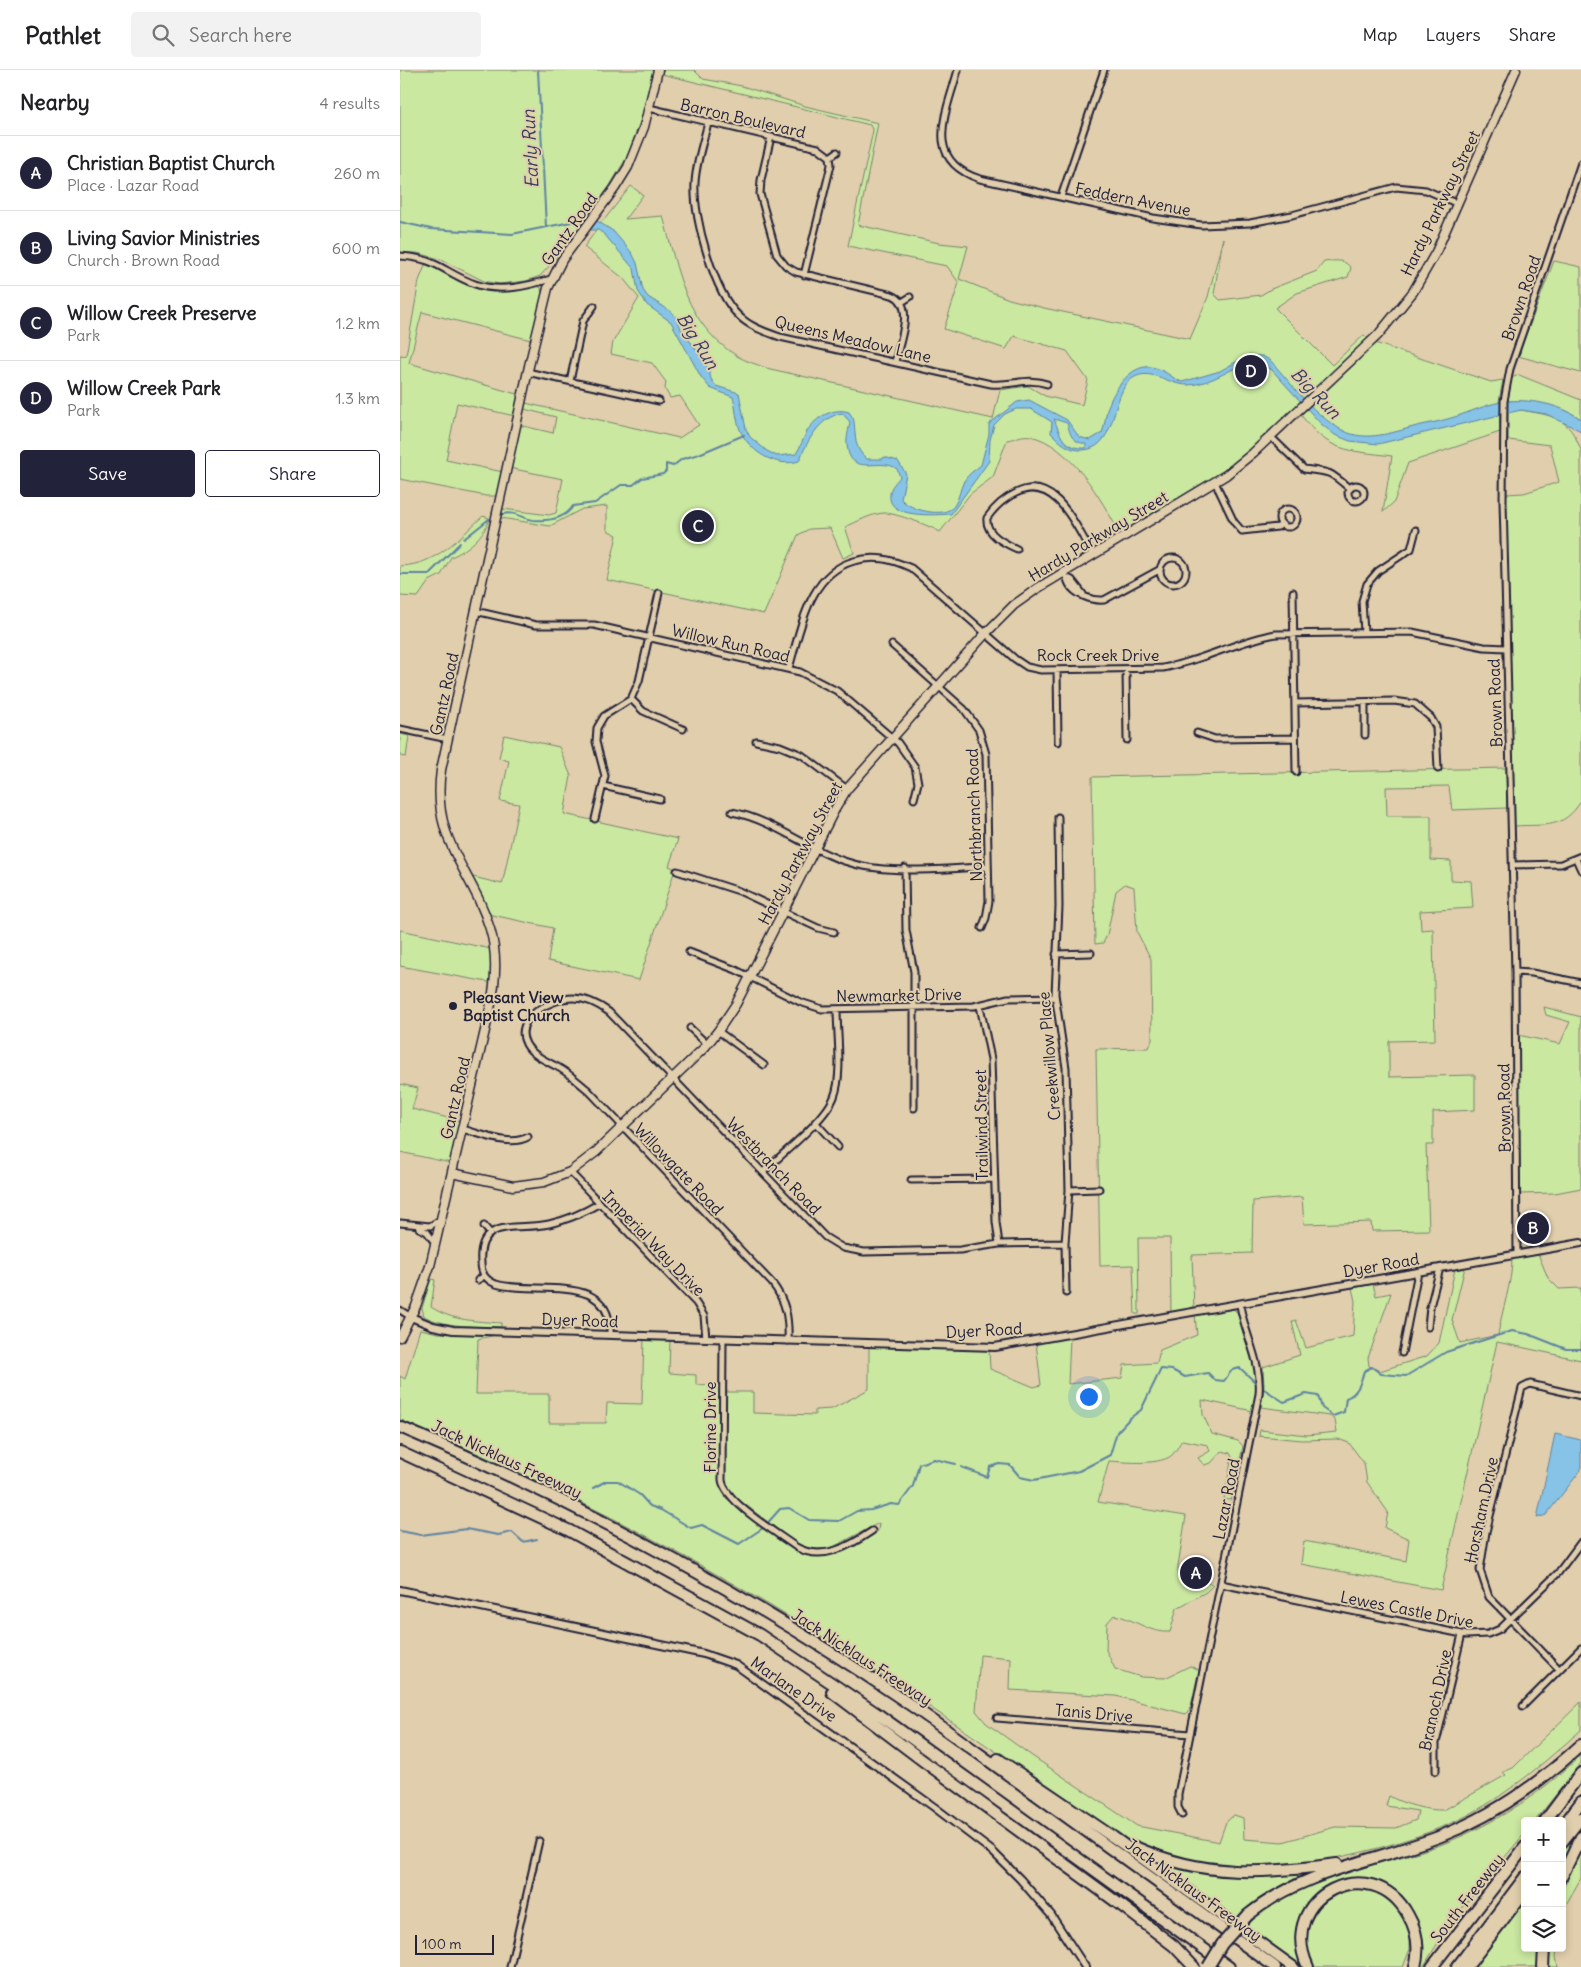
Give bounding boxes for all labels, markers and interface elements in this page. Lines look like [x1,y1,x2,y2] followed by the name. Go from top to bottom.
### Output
[131,12,481,57] search box
[25,20,101,50] text: Pathlet
[149,21,177,49] icon: search
[189,23,292,47] text: Search here
[1362,23,1397,46] text: Map
[1425,23,1481,46] text: Layers
[1509,23,1556,46] text: Share
[20,89,90,116] text: Nearby
[319,93,380,113] text: 4 results
[678,94,808,142] street label: Barron Boulevard
[516,109,544,189] water label: Early Run
[1396,126,1484,279] street label: Hardy Parkway Street
[67,151,275,175] text: Christian Baptist Church
[31,163,41,183] text: A
[334,163,380,183] text: 260 m
[67,175,199,195] text: Place · Lazar Road
[1073,178,1193,220] street label: Feddern Avenue
[537,189,601,269] street label: Gantz Road
[67,226,260,250] text: Living Savior Ministries
[31,238,41,258] text: B
[332,238,380,258] text: 600 m
[67,250,220,270] text: Church · Brown Road
[1497,253,1545,343] street label: Brown Road
[67,301,256,325] text: Willow Creek Preserve
[672,308,725,374] water label: Big Run
[773,311,933,367] street label: Queens Meadow Lane
[31,313,41,333] text: C
[336,313,380,333] text: 1.2 km
[67,325,100,345] text: Park
[1235,352,1267,390] pin: D
[1286,363,1346,424] water label: Big Run
[67,376,221,400] text: Willow Creek Park
[30,388,42,408] text: D
[335,388,380,408] text: 1.3 km
[67,400,100,420] text: Park
[20,450,195,497] button: Save
[205,450,380,497] button: Share
[1024,486,1172,586] street label: Hardy Parkway Street
[682,507,714,545] pin: C
[670,620,792,666] street label: Willow Run Road
[1037,645,1159,665] street label: Rock Creek Drive
[425,651,463,737] street label: Gantz Road
[1483,658,1507,748] street label: Brown Road
[962,748,986,882] street label: Northbranch Road
[754,777,847,928] street label: Hardy Parkway Street
[836,984,962,1006] street label: Newmarket Drive
[463,987,570,1026] place label: Pleasant View Baptist Church
[1033,991,1065,1121] street label: Creekwillow Place
[447,1000,459,1012] marker: Pleasant View Baptist Church
[436,1055,474,1141] street label: Gantz Road
[1493,1063,1515,1153] street label: Brown Road
[970,1069,992,1181] street label: Trailwind Street
[723,1113,825,1219] street label: Westbranch Road
[630,1119,728,1219] street label: Willowgate Road
[598,1186,710,1300] street label: Imperial Way Drive
[1517,1209,1549,1247] pin: B
[1341,1248,1421,1282] street label: Dyer Road
[541,1309,619,1331] street label: Dyer Road
[945,1318,1023,1342] street label: Dyer Road
[700,1381,720,1473] street label: Florine Drive
[1076,1384,1102,1410] your location
[429,1415,585,1503] street label: Jack Nicklaus Freeway
[1460,1455,1502,1565] street label: Horsham Drive
[1208,1457,1244,1541] street label: Lazar Road
[1180,1554,1212,1592] pin: A
[1339,1586,1475,1632] street label: Lewes Castle Drive
[788,1604,936,1710] street label: Jack Nicklaus Freeway
[1414,1647,1456,1753] street label: Branoch Drive
[747,1652,841,1726] street label: Marlane Drive
[1054,1700,1134,1726] street label: Tanis Drive
[1521,1817,1566,1952] map controls
[1521,1817,1566,1862] button: +
[1122,1834,1266,1946] street label: Jack Nicklaus Freeway
[1426,1849,1508,1947] street label: South Freeway
[1521,1862,1566,1907] button: −
[1521,1907,1566,1952] button: layers
[415,1932,494,1955] scale bar
[422,1935,462,1953] text: 100 m

